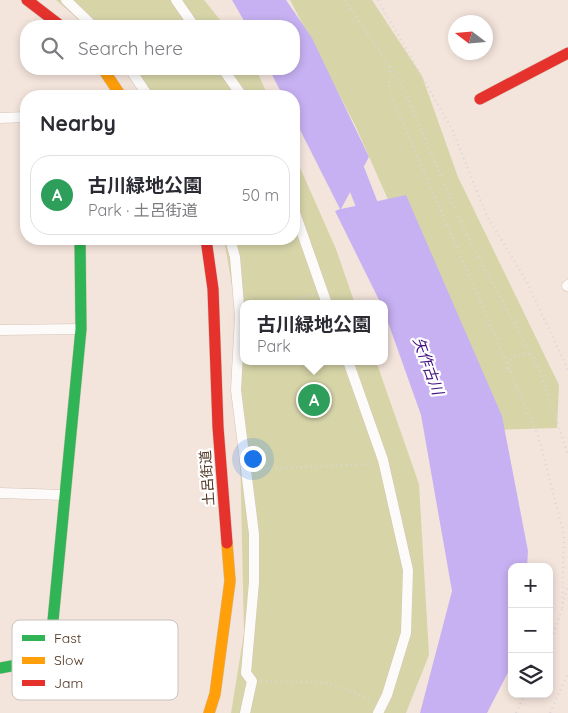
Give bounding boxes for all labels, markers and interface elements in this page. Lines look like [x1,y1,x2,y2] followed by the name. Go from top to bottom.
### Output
[448,15,493,60] north arrow
[20,20,300,75] search box
[38,34,66,62] icon: search
[78,36,183,60] text: Search here
[40,110,116,136] text: Nearby
[88,173,202,197] text: 古川緑地公園
[52,185,62,205] text: A
[242,185,279,205] text: 50 m
[88,200,198,220] text: Park · 土呂街道
[240,300,388,365] popup
[257,312,371,336] text: 古川緑地公園
[409,334,448,399] water label: 矢作古川
[257,336,291,356] text: Park
[298,381,330,419] pin: A
[240,446,266,472] your location
[196,449,218,507] street label: 土呂街道
[508,563,553,698] map controls
[508,563,553,608] button: +
[508,608,553,653] button: −
[12,620,178,700] legend
[54,629,82,647] text: Fast
[54,651,84,669] text: Slow
[508,653,553,698] button: layers
[54,674,83,692] text: Jam

